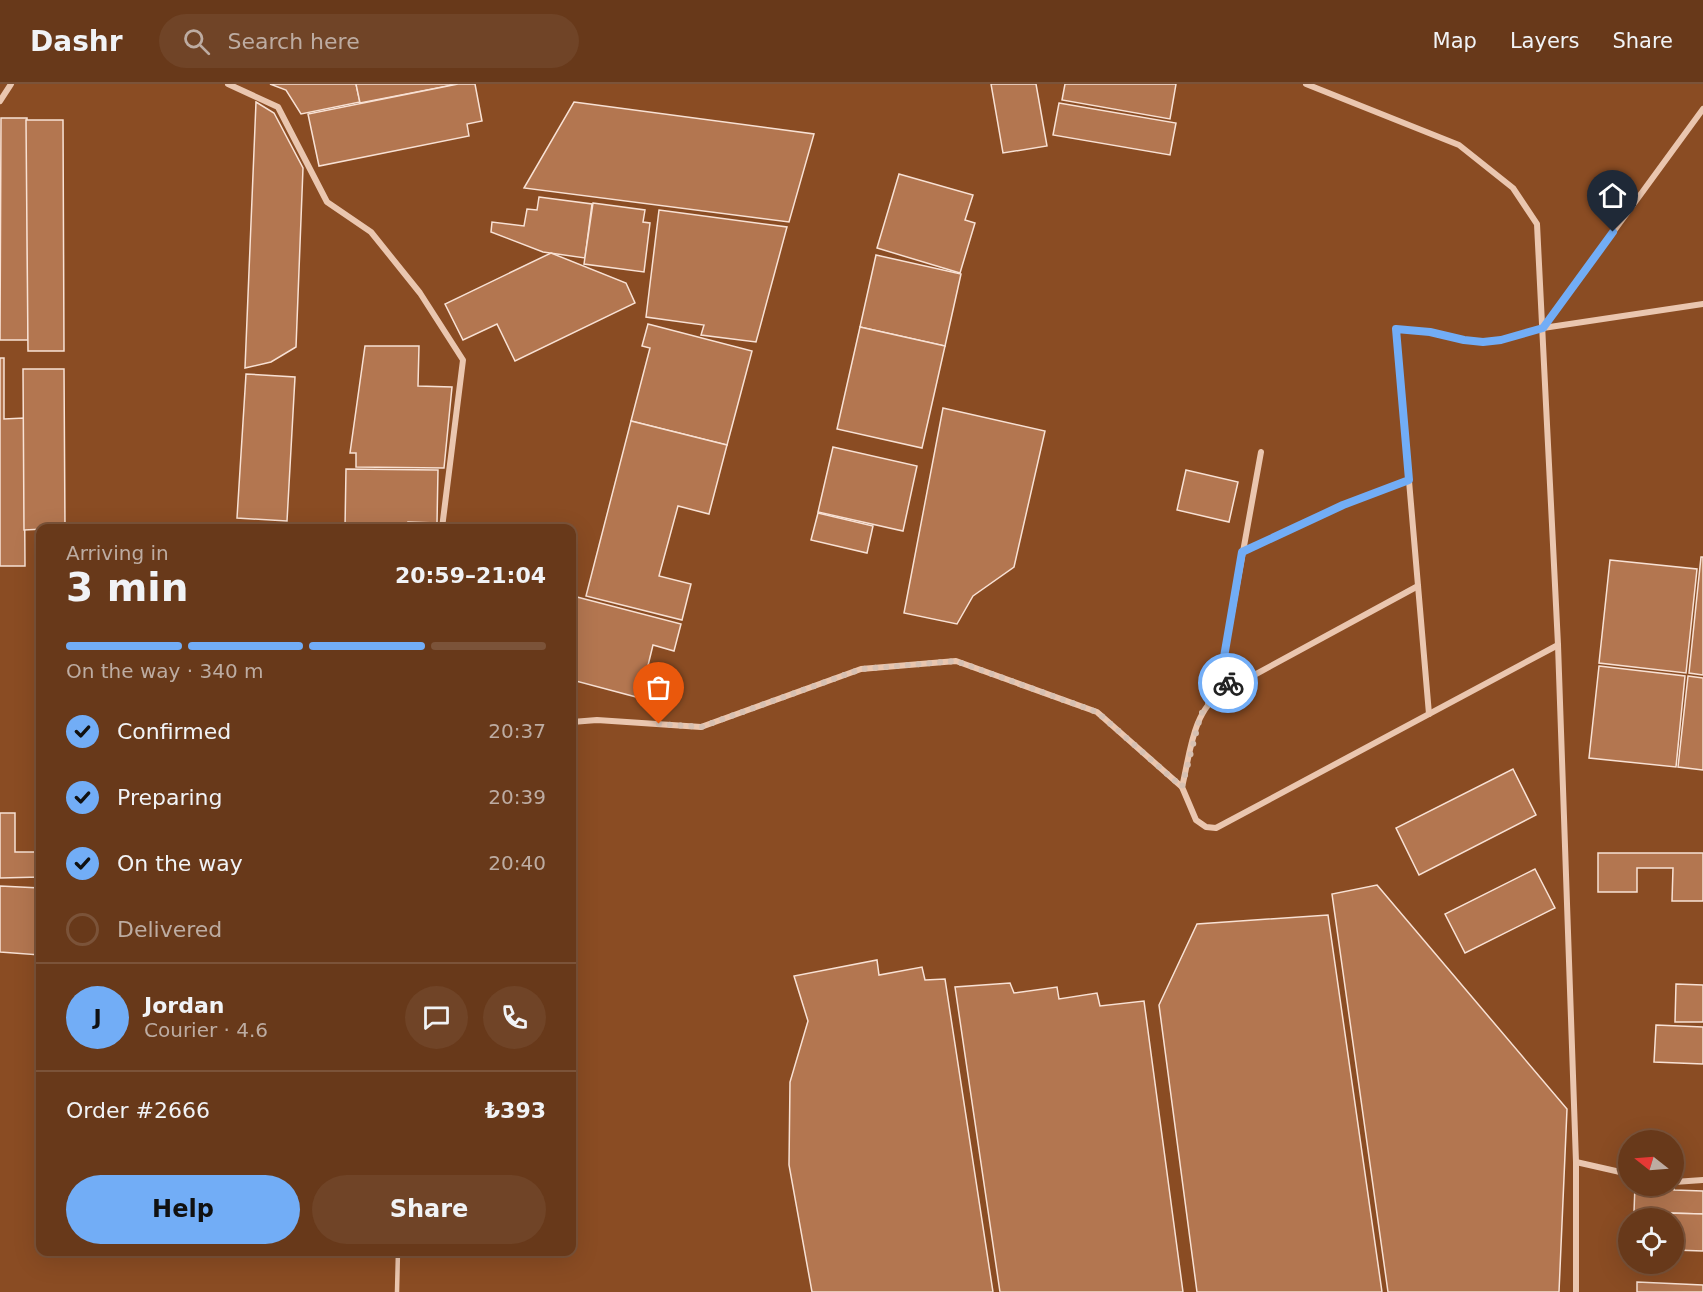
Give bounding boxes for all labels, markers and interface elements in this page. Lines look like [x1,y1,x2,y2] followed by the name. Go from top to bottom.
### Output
[159,14,579,68] search box
[30,25,123,58] text: Dashr
[180,25,213,58] icon: search
[228,29,360,54] text: Search here
[1433,29,1477,53] text: Map
[1510,29,1579,53] text: Layers
[1612,29,1673,53] text: Share
[1587,170,1638,232] pin
[1596,179,1629,212] icon: home
[66,541,169,565] text: Arriving in
[395,563,546,588] text: 20:59–21:04
[66,565,188,610] text: 3 min
[1198,653,1258,713] courier
[66,659,264,683] text: On the way · 340 m
[633,662,684,724] pin
[1212,667,1245,700] icon: bike
[642,671,675,704] icon: bag
[66,715,99,748] icon: check
[117,719,231,744] text: Confirmed
[488,719,546,743] text: 20:37
[66,781,99,814] icon: check
[117,785,223,810] text: Preparing
[488,785,546,809] text: 20:39
[66,847,99,880] icon: check
[117,851,243,876] text: On the way
[488,851,546,875] text: 20:40
[117,917,222,942] text: Delivered
[405,986,468,1049] button: chat
[483,986,546,1049] button: phone
[144,993,224,1018] text: Jordan
[93,1005,102,1030] text: J
[144,1018,268,1042] text: Courier · 4.6
[66,1098,210,1123] text: Order #2666
[485,1098,546,1123] text: ₺393
[1618,1130,1684,1196] north arrow
[1618,1130,1684,1274] map controls
[66,1175,300,1244] button: Help
[312,1175,546,1244] button: Share
[1618,1208,1684,1274] button: locate

